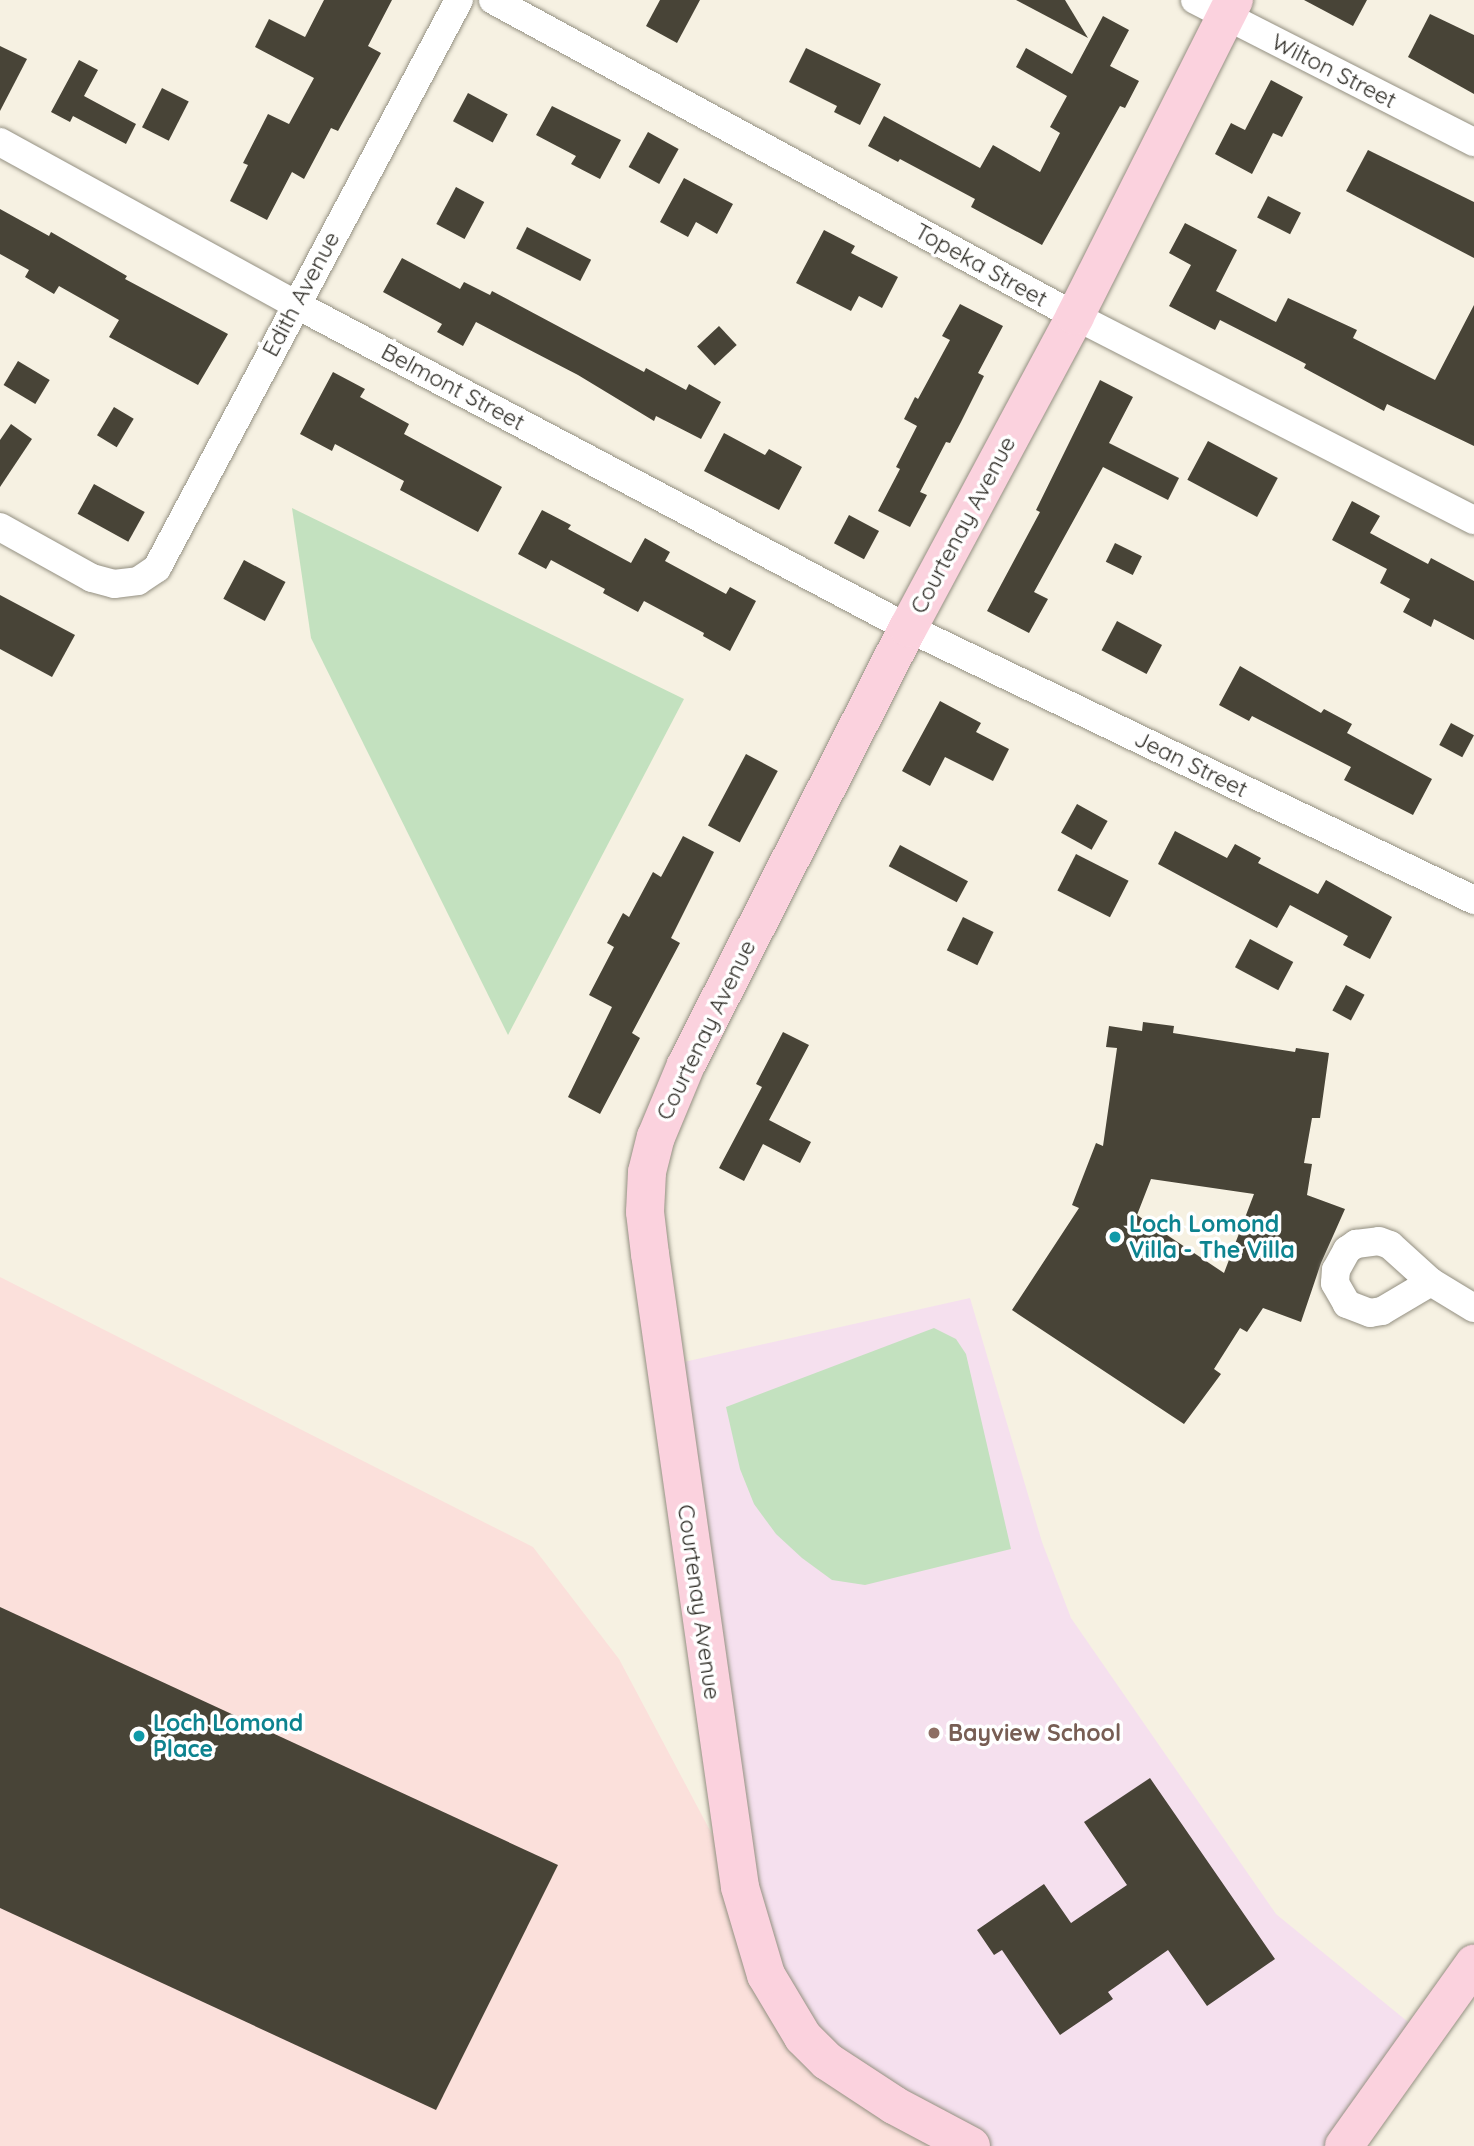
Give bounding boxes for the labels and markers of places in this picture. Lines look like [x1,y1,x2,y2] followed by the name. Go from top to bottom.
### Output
[1129,1210,1295,1264] place label: Loch Lomond Villa - The Villa
[1107,1229,1123,1245] marker: Loch Lomond Villa - The Villa
[153,1709,303,1763] place label: Loch Lomond Place
[948,1719,1121,1747] place label: Bayview School
[926,1725,942,1741] marker: Bayview School
[131,1728,147,1744] marker: Loch Lomond Place

